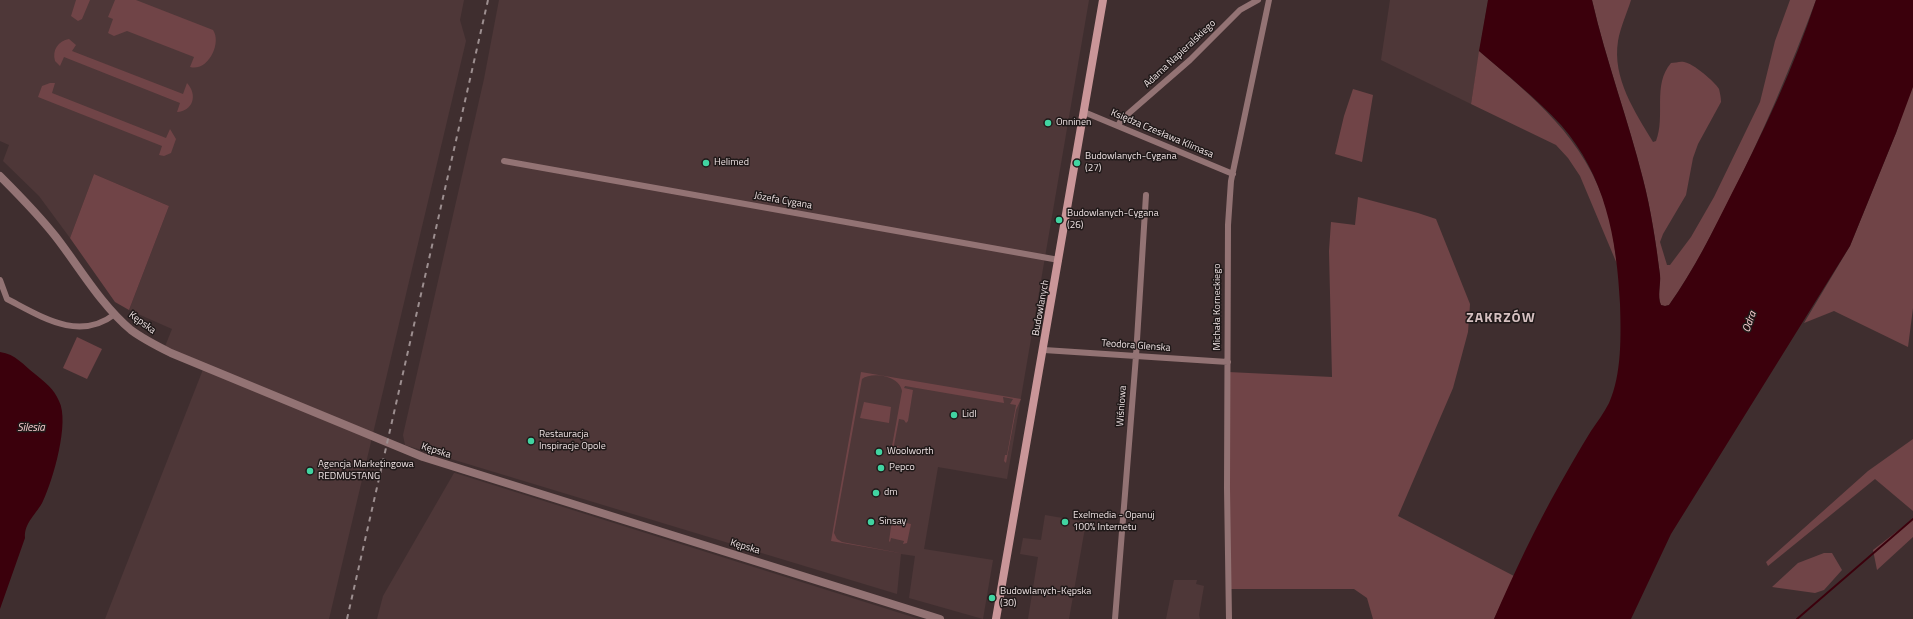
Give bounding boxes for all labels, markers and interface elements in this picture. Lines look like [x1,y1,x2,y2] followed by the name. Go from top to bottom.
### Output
[1142,18,1218,90] street label: Adama Napieralskiego
[1109,107,1215,161] street label: Księdza Czesława Klimasa
[1056,117,1091,129] place label: Onninen
[1043,118,1053,128] marker: Onninen
[1085,151,1177,174] place label: Budowlanych-Cygana (27)
[714,157,749,169] place label: Helimed
[701,158,711,168] marker: Helimed
[1072,158,1082,168] marker: Budowlanych-Cygana (27)
[753,190,813,212] street label: Józefa Cygana
[1067,208,1159,232] place label: Budowlanych-Cygana (26)
[1054,215,1064,225] marker: Budowlanych-Cygana (26)
[1212,263,1224,351] street label: Michała Korneckiego
[1030,279,1052,337] street label: Budowlanych
[126,309,158,337] street label: Kępska
[1740,310,1760,334] water label: Odra
[1466,311,1536,327] district label: ZAKRZÓW
[1101,338,1171,354] street label: Teodora Glenska
[1115,385,1129,427] street label: Wiśniowa
[962,409,977,421] place label: Lidl
[949,410,959,420] marker: Lidl
[17,421,45,435] water label: Silesia
[539,429,606,452] place label: Restauracja Inspiracje Opole
[526,436,536,446] marker: Restauracja Inspiracje Opole
[420,441,452,461] street label: Kępska
[887,446,934,458] place label: Woolworth
[874,447,884,457] marker: Woolworth
[318,459,414,482] place label: Agencja Marketingowa REDMUSTANG
[889,462,915,474] place label: Pepco
[876,463,886,473] marker: Pepco
[305,466,315,476] marker: Agencja Marketingowa REDMUSTANG
[884,487,898,499] place label: dm
[871,488,881,498] marker: dm
[1073,510,1155,534] place label: Exelmedia - Opanuj 100% Internetu
[879,516,906,528] place label: Sinsay
[866,517,876,527] marker: Sinsay
[1060,517,1070,527] marker: Exelmedia - Opanuj 100% Internetu
[729,537,761,557] street label: Kępska
[1000,586,1091,610] place label: Budowlanych-Kępska (30)
[987,593,997,603] marker: Budowlanych-Kępska (30)

